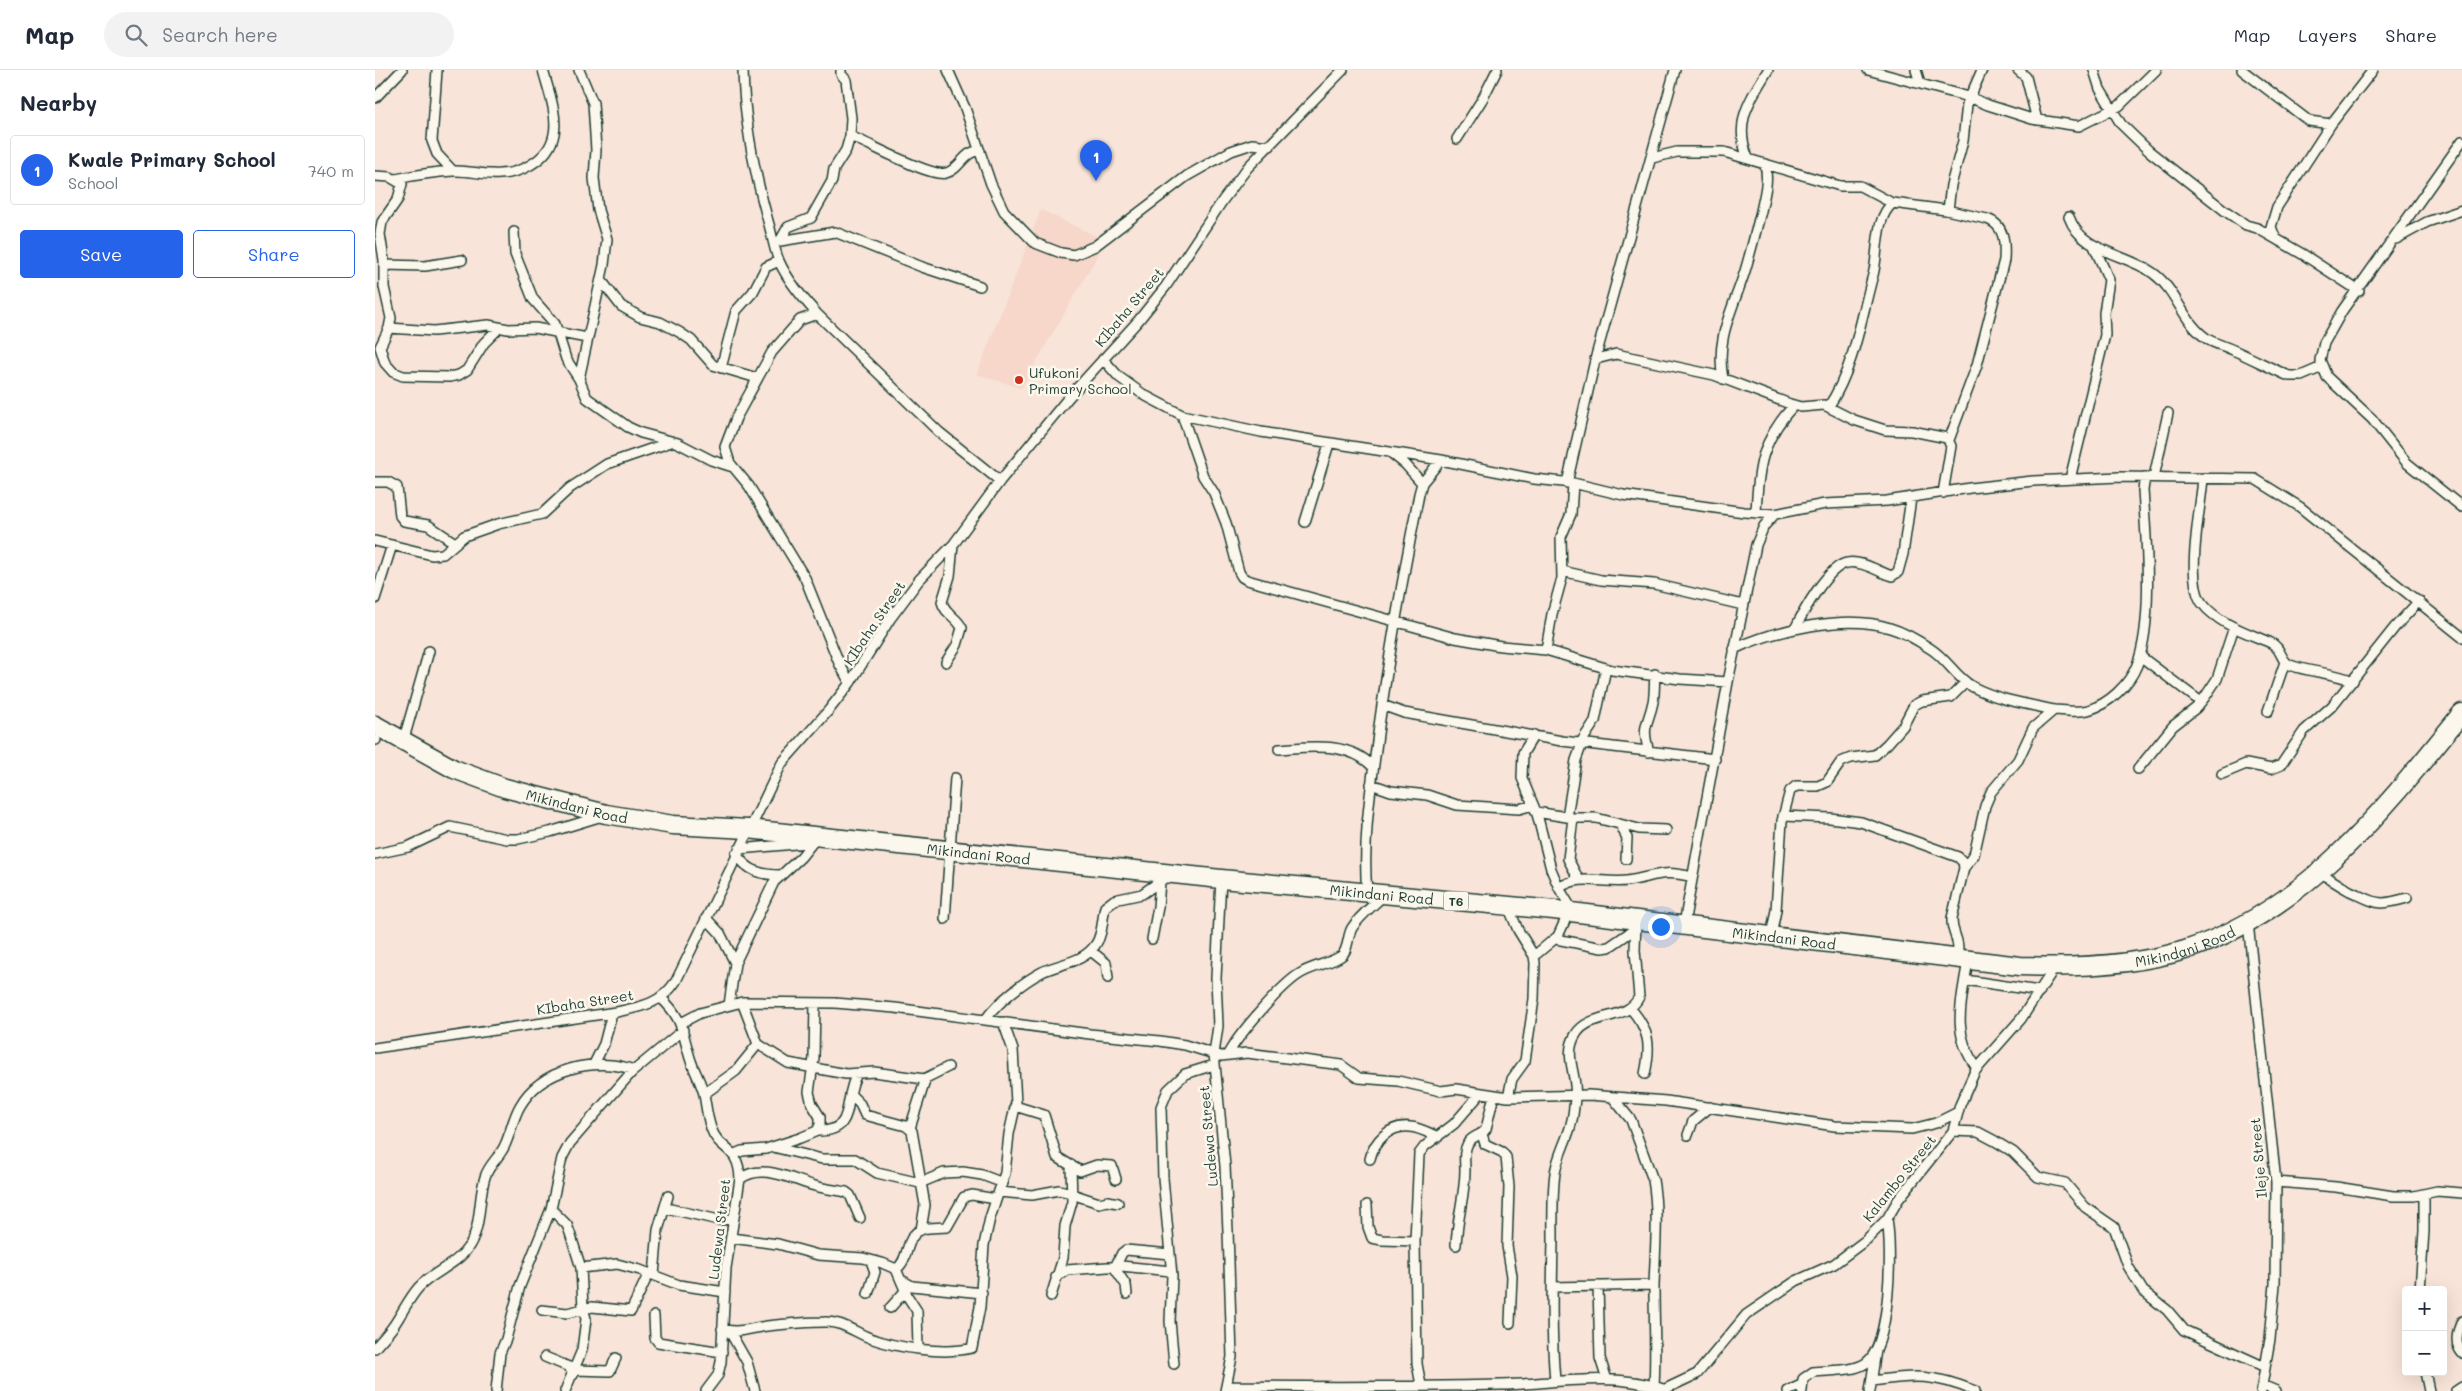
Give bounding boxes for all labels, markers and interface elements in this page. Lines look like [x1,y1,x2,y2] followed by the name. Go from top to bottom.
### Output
[104,12,454,57] search box
[25,19,74,50] text: Map
[122,21,150,49] icon: search
[162,22,278,47] text: Search here
[2234,23,2270,47] text: Map
[2298,23,2357,47] text: Layers
[2385,23,2437,47] text: Share
[20,89,97,116] text: Nearby
[1080,140,1112,181] pin: 1
[68,147,276,172] text: Kwale Primary School
[33,160,41,181] text: 1
[308,160,354,181] text: 740 m
[68,172,118,193] text: School
[20,230,183,278] button: Save
[193,230,355,278] button: Share
[1090,263,1168,351] street label: KIbaha Street
[1029,363,1132,398] place label: Ufukoni Primary School
[1013,374,1025,386] marker: Ufukoni Primary School
[839,577,909,669] street label: KIbaha Street
[524,784,629,827] street label: Mikindani Road
[926,838,1031,868] street label: Mikindani Road
[1329,880,1434,908] street label: Mikindani Road
[1443,891,1469,910] road number: T6
[1648,914,1674,940] your location
[2134,921,2238,971] street label: Mikindani Road
[1731,922,1837,953] street label: Mikindani Road
[535,985,635,1019] street label: KIbaha Street
[1194,1085,1222,1187] street label: Ludewa Street
[2245,1117,2271,1199] street label: Ileje Street
[1858,1130,1940,1226] street label: Kalambo Street
[703,1178,735,1280] street label: Ludewa Street
[2402,1286,2447,1376] map controls
[2402,1286,2447,1331] button: +
[2402,1331,2447,1376] button: −

